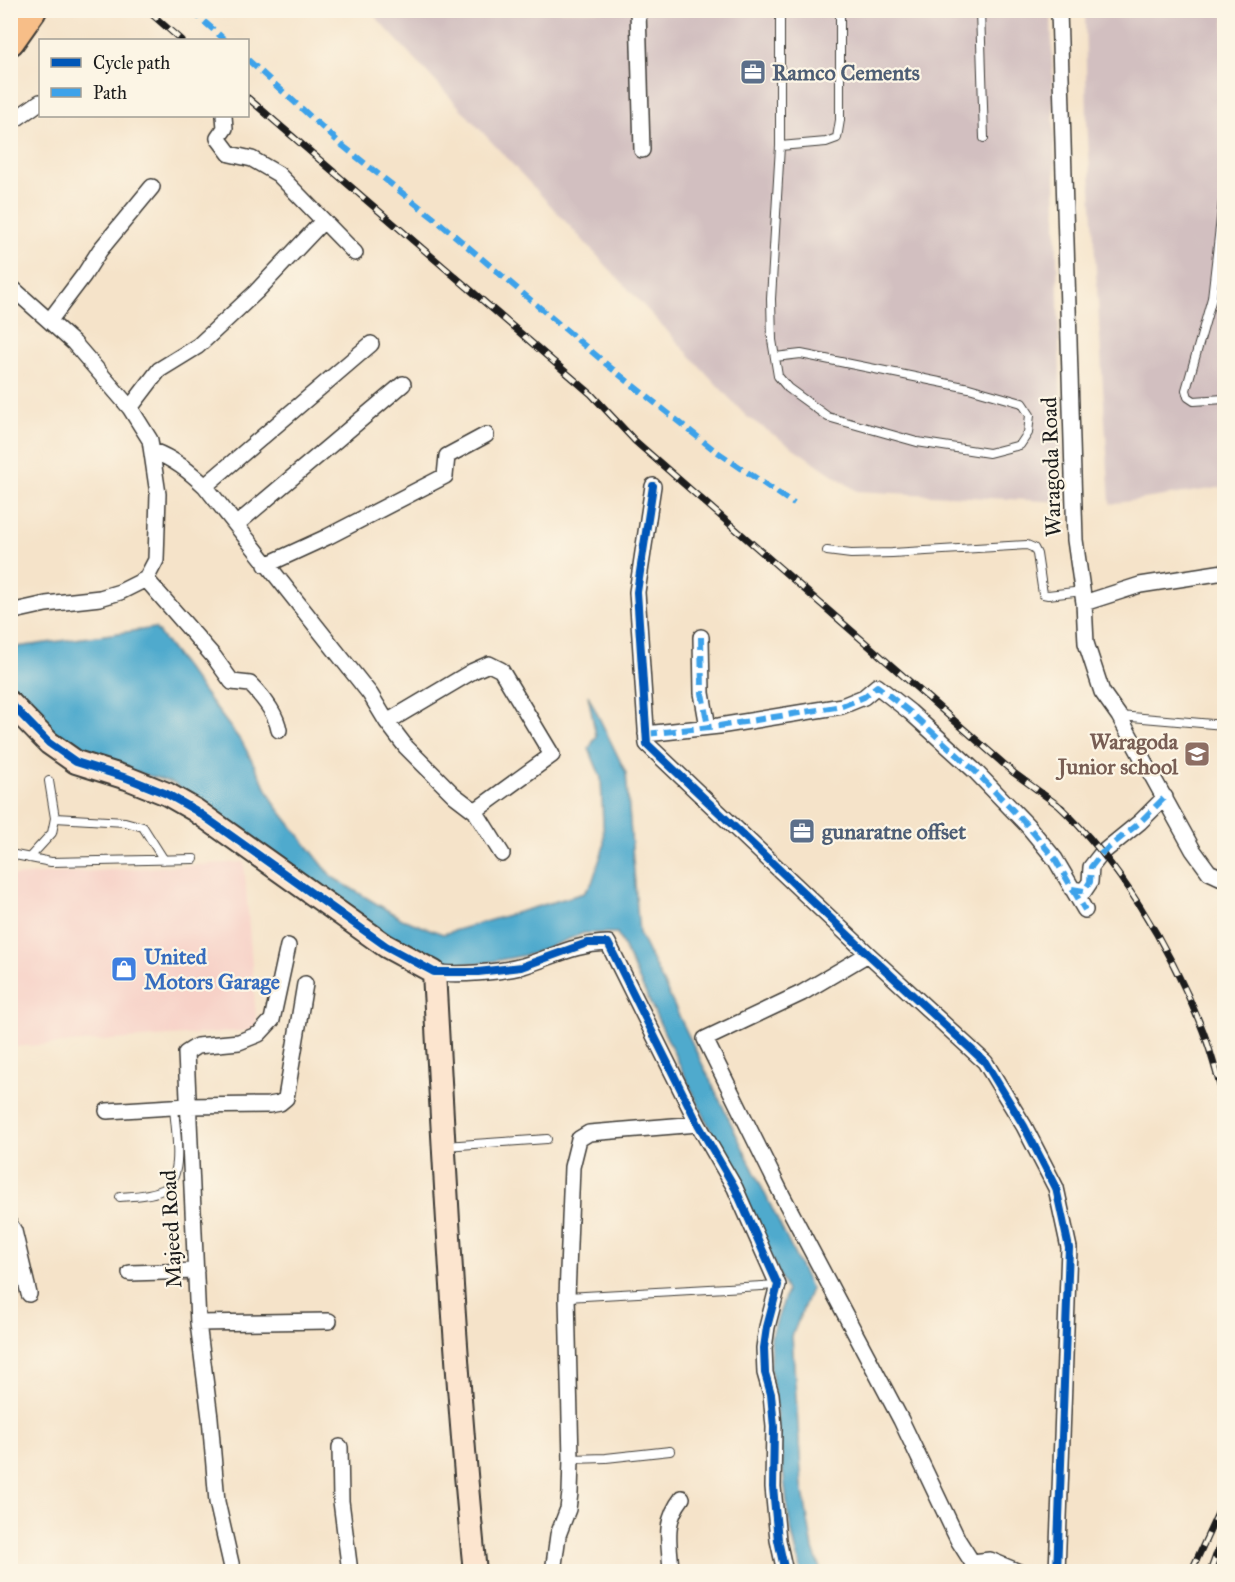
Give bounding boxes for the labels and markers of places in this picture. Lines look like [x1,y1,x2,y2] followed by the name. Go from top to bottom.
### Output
[738,57,768,87] office icon: Ramco Cements
[772,59,920,86] place label: Ramco Cements
[1055,728,1179,781] place label: Waragoda Junior school
[1182,739,1212,769] school or university icon: Waragoda Junior school
[787,816,817,846] office icon: gunaratne offset
[822,818,966,845] place label: gunaratne offset
[144,943,280,995] place label: United Motors Garage
[109,954,139,984] shop icon: United Motors Garage

